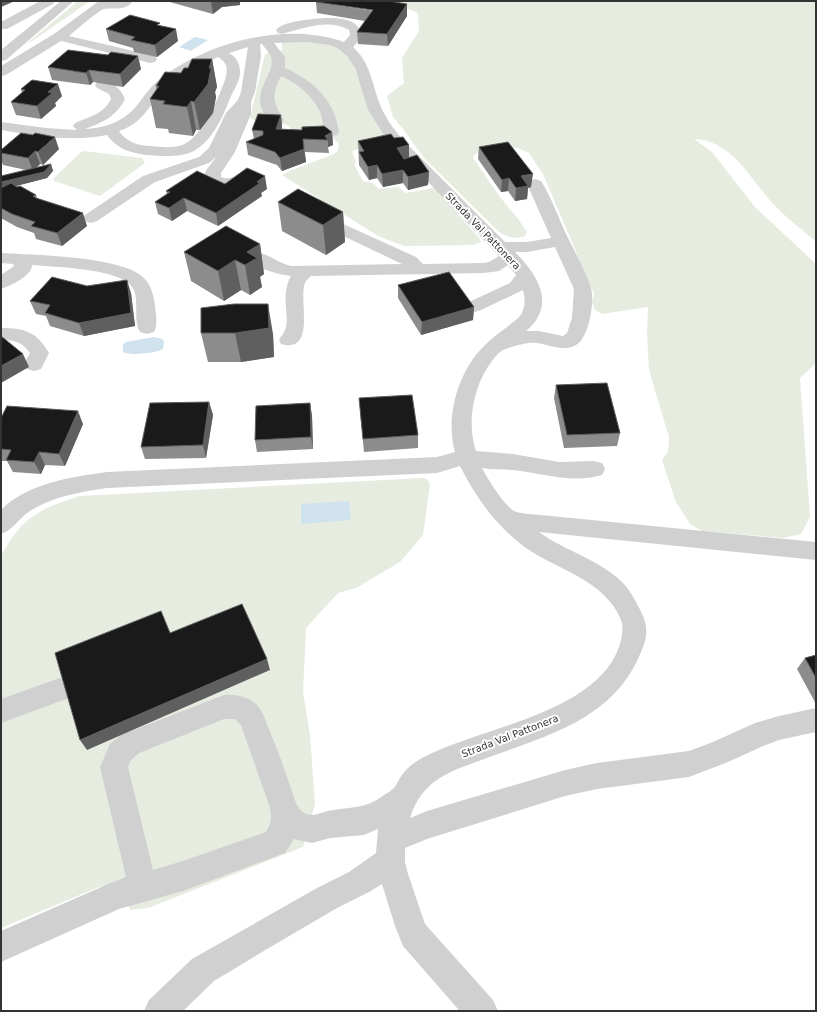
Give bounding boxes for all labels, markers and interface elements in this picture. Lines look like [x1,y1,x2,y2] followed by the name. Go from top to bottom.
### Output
[443,190,523,272] street label: Strada Val Pattonera
[460,712,560,760] street label: Strada Val Pattonera

